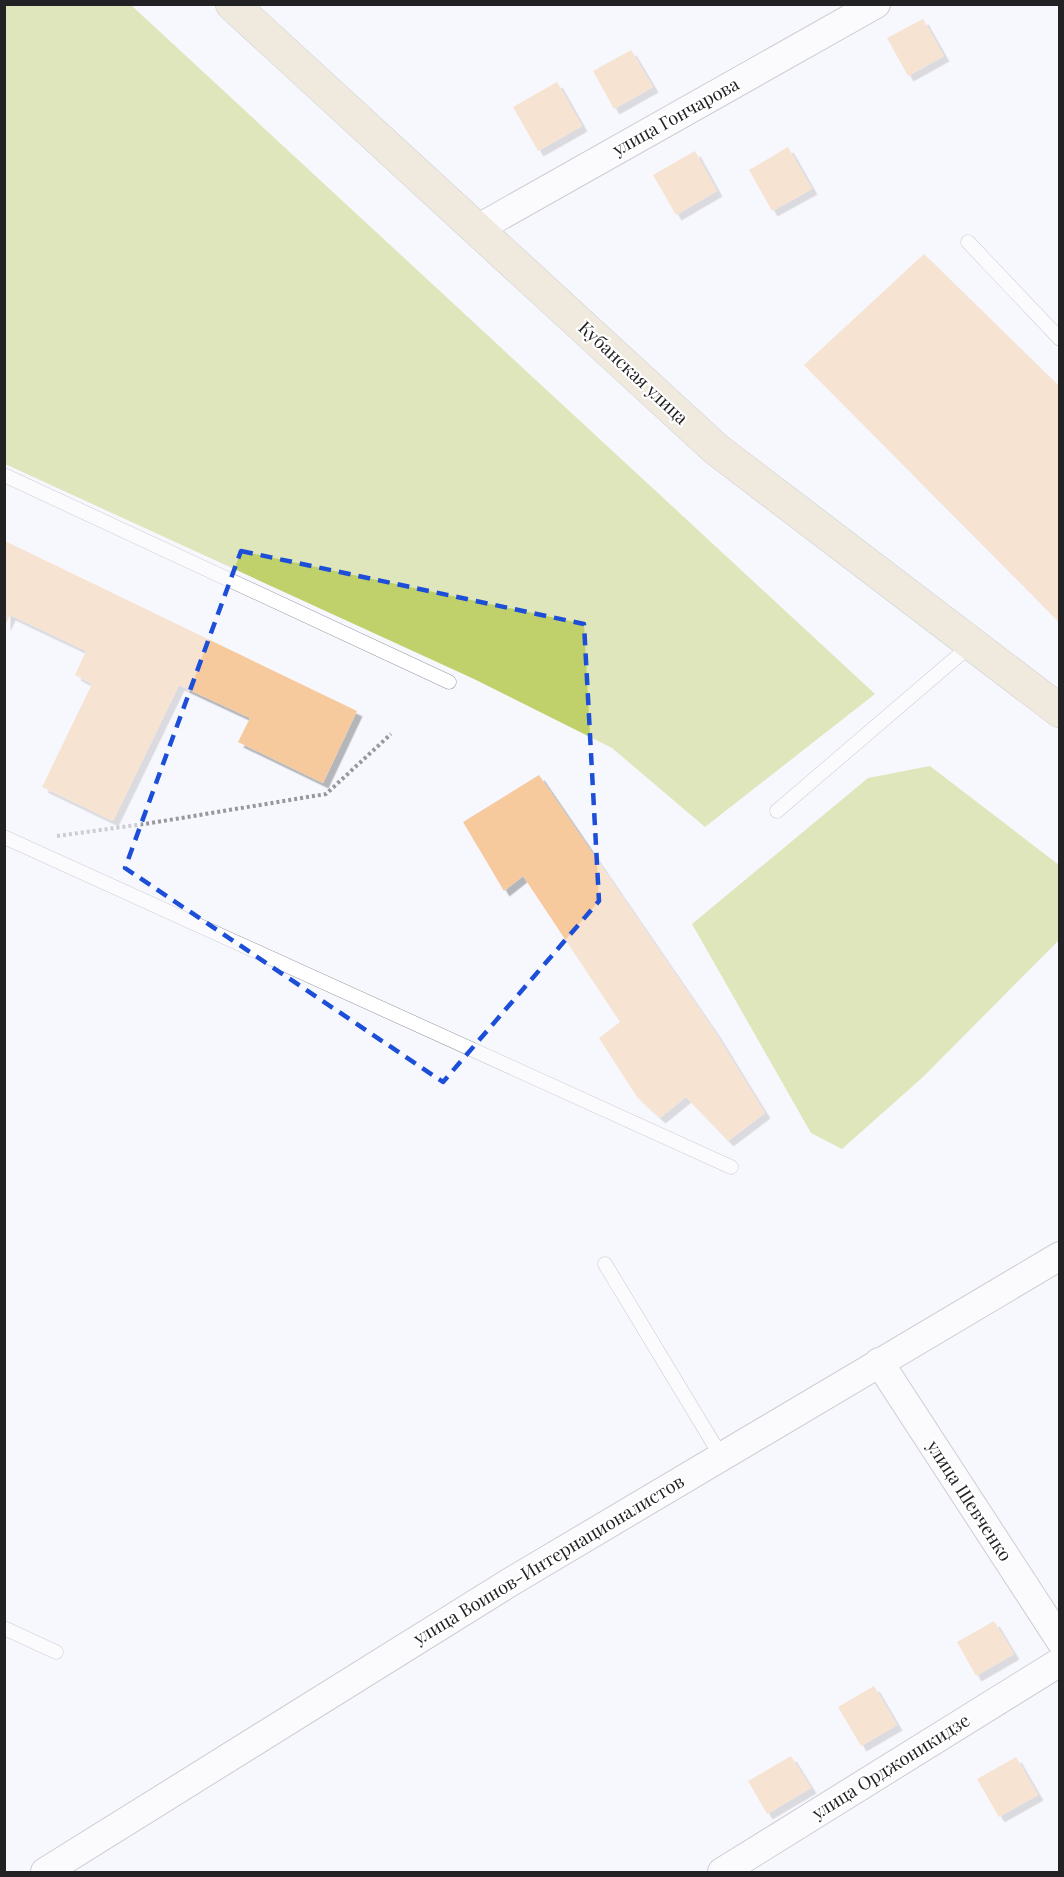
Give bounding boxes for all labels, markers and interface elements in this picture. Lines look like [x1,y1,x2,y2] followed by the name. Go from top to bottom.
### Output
[607,71,743,161] street label: улица Гончарова
[574,315,694,429] street label: Кубанская улица
[921,1434,1018,1566] street label: улица Шевченко
[408,1469,688,1650] street label: улица Воинов-Интернационалистов
[806,1708,974,1825] street label: улица Орджоникидзе

